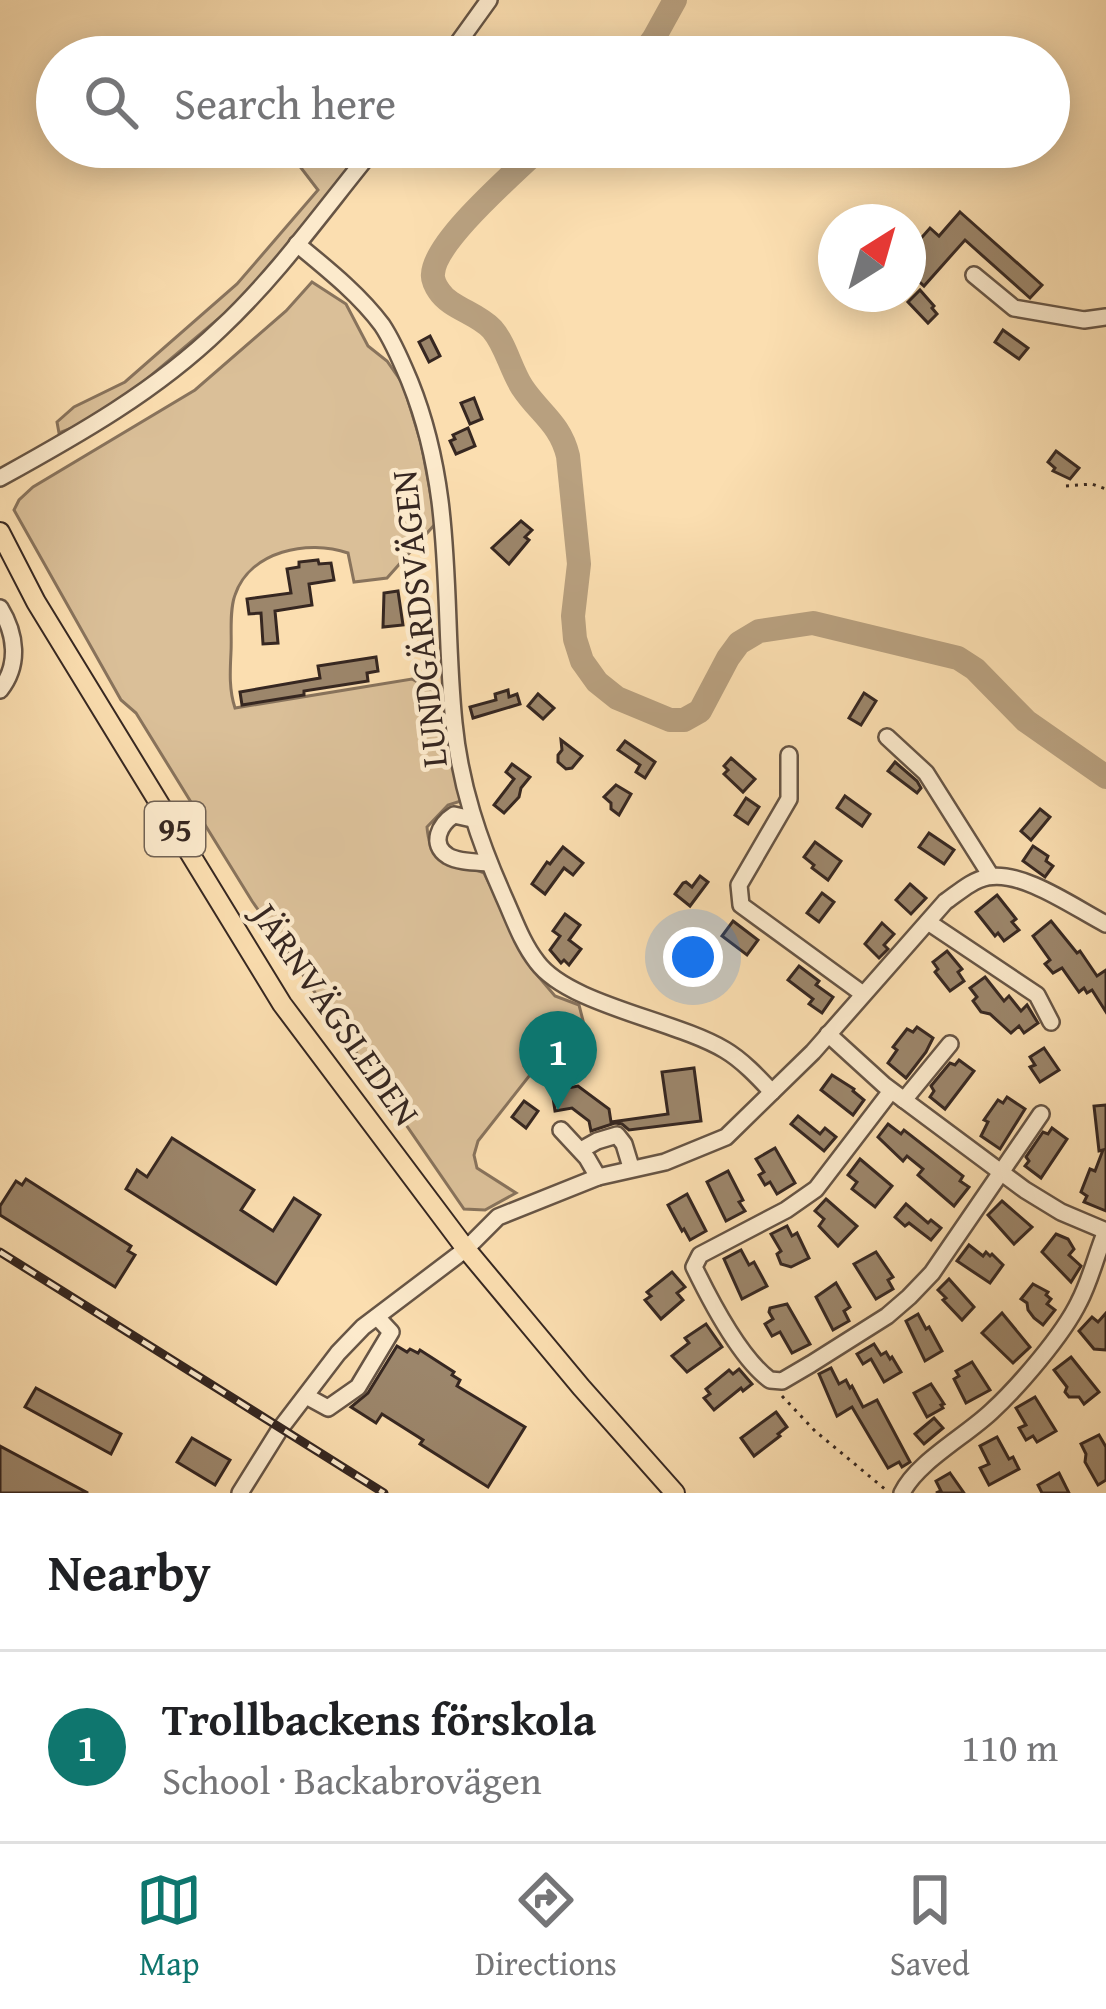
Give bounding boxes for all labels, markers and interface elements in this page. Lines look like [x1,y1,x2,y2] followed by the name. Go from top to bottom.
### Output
[36,36,1070,168] search box
[78,69,144,135] icon: search
[174,70,396,135] text: Search here
[818,204,926,312] north arrow
[376,468,460,770] street label: LUNDGÄRDSVÄGEN
[145,802,205,856] road number: 95
[238,889,434,1136] street label: JÄRNVÄGSLEDEN
[663,927,723,987] your location
[519,1011,597,1110] pin: 1
[48,1534,211,1609] text: Nearby
[162,1686,596,1751] text: Trollbackens förskola
[77,1718,97,1775] text: 1
[961,1718,1058,1775] text: 110 m
[162,1751,542,1808] text: School · Backabrovägen
[136,1867,202,1987] tab: Map
[475,1867,617,1987] tab: Directions
[890,1867,970,1987] tab: Saved

